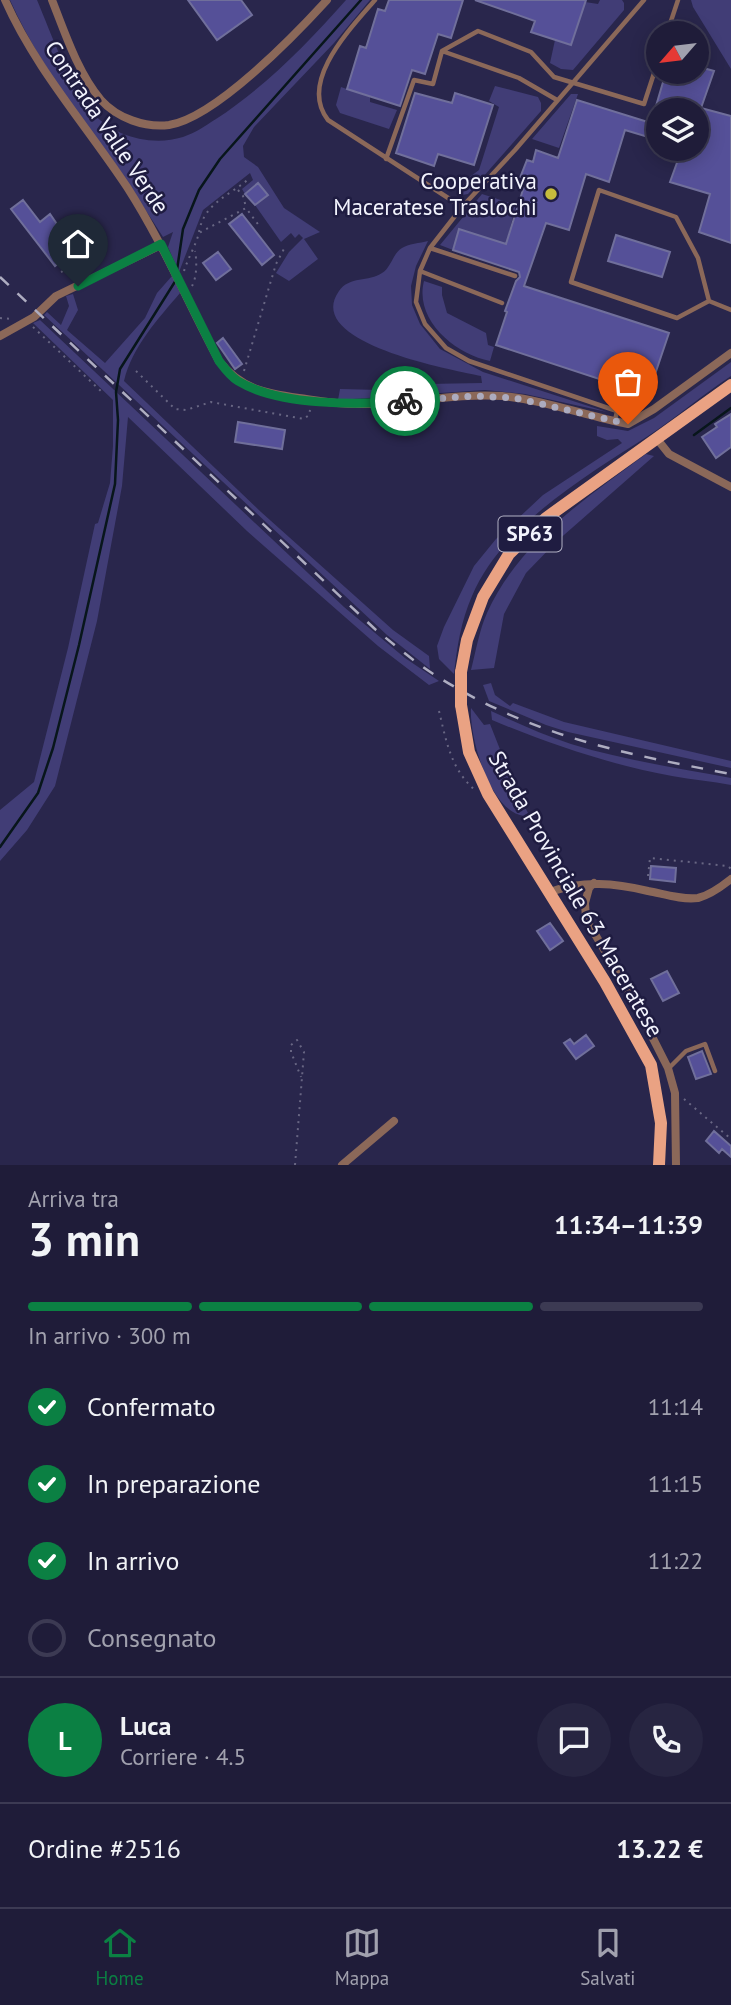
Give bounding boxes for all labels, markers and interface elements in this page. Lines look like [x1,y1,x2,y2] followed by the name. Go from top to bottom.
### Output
[646,21,709,84] north arrow
[646,21,709,161] map controls
[39,35,176,219] street label: Contrada Valle Verde
[646,98,709,161] button: layers
[333,166,537,221] place label: Cooperativa Maceratese Traslochi
[543,186,559,202] marker: Cooperativa Maceratese Traslochi
[48,214,108,286] pin
[59,225,97,263] icon: home
[598,352,658,424] pin
[609,363,647,401] icon: bag
[370,366,440,436] courier
[386,382,424,420] icon: bike
[498,516,562,552] road number: SP63
[482,746,670,1042] street label: Strada Provinciale 63 Maceratese
[28,1184,119,1213] text: Arriva tra
[554,1208,703,1241] text: 11:34–11:39
[28,1209,140,1269] text: 3 min
[28,1321,191,1350] text: In arrivo · 300 m
[28,1388,66,1426] icon: check
[87,1390,216,1423] text: Confermato
[648,1392,703,1421] text: 11:14
[28,1465,66,1503] icon: check
[87,1467,261,1500] text: In preparazione
[648,1469,703,1498] text: 11:15
[28,1542,66,1580] icon: check
[87,1544,179,1577] text: In arrivo
[648,1546,703,1575] text: 11:22
[87,1621,217,1654] text: Consegnato
[537,1703,611,1777] button: chat
[629,1703,703,1777] button: phone
[120,1709,172,1742] text: Luca
[58,1724,72,1757] text: L
[120,1742,246,1771] text: Corriere · 4.5
[28,1832,181,1865] text: Ordine #2516
[616,1832,703,1865] text: 13.22 €
[96,1924,144,1990] tab: Home
[335,1924,389,1990] tab: Mappa
[580,1924,635,1990] tab: Salvati

